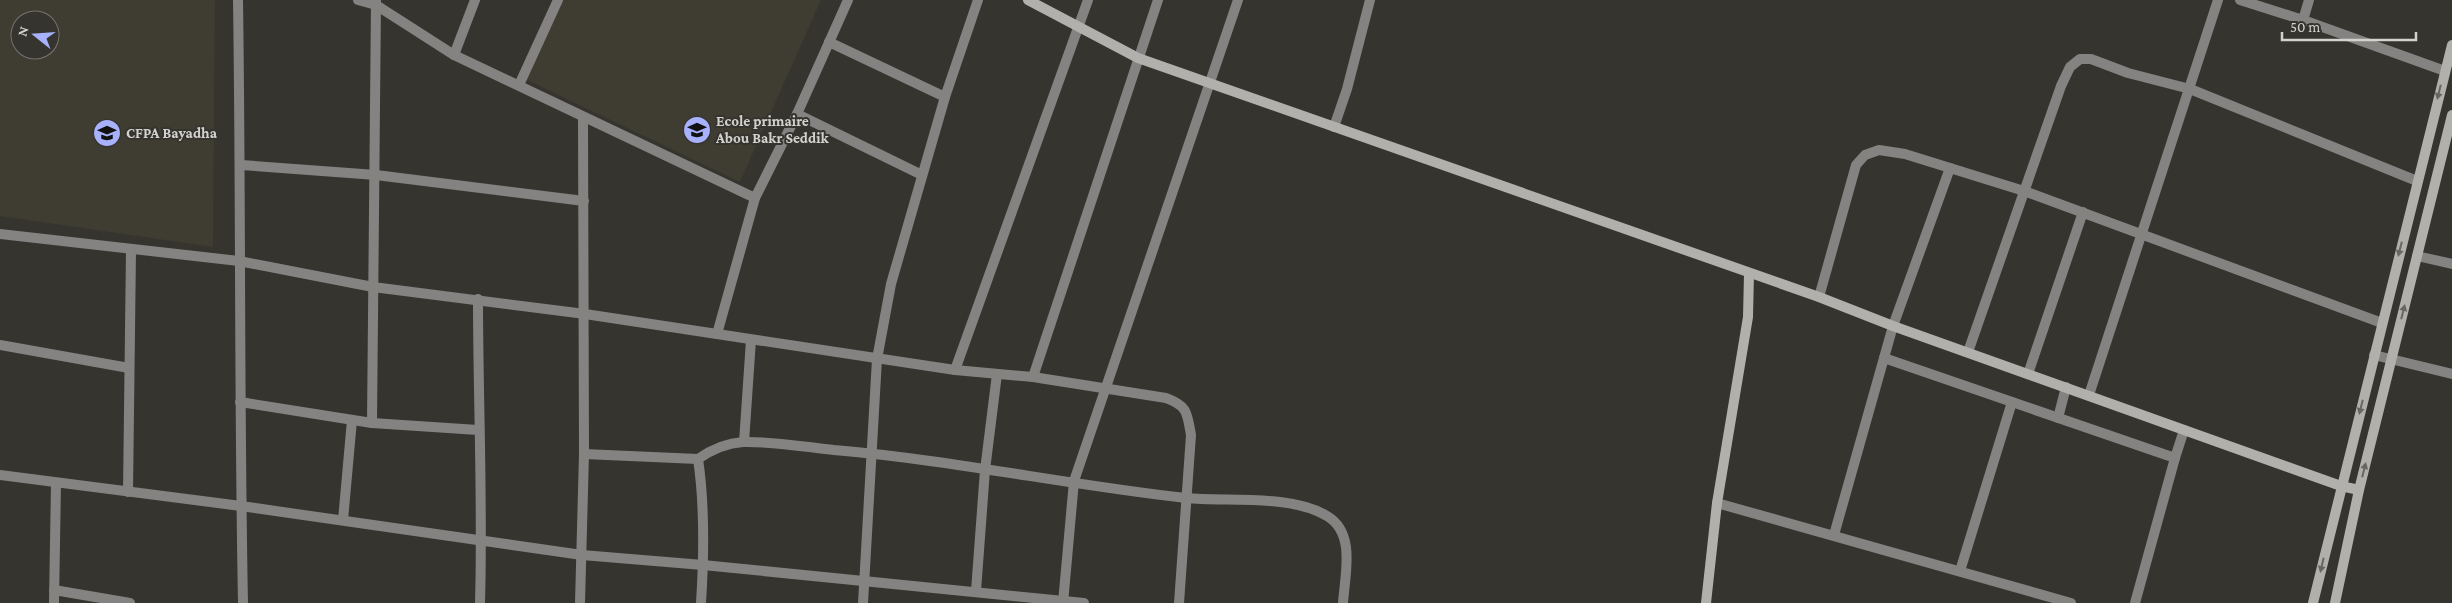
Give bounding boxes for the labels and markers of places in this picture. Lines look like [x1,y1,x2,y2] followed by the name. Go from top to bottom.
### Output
[715,113,830,146] place label: Ecole primaire Abou Bakr Seddik
[682,115,712,145] school or university icon: Ecole primaire Abou Bakr Seddik
[92,118,122,148] school or university icon: CFPA Bayadha
[126,125,218,141] place label: CFPA Bayadha

